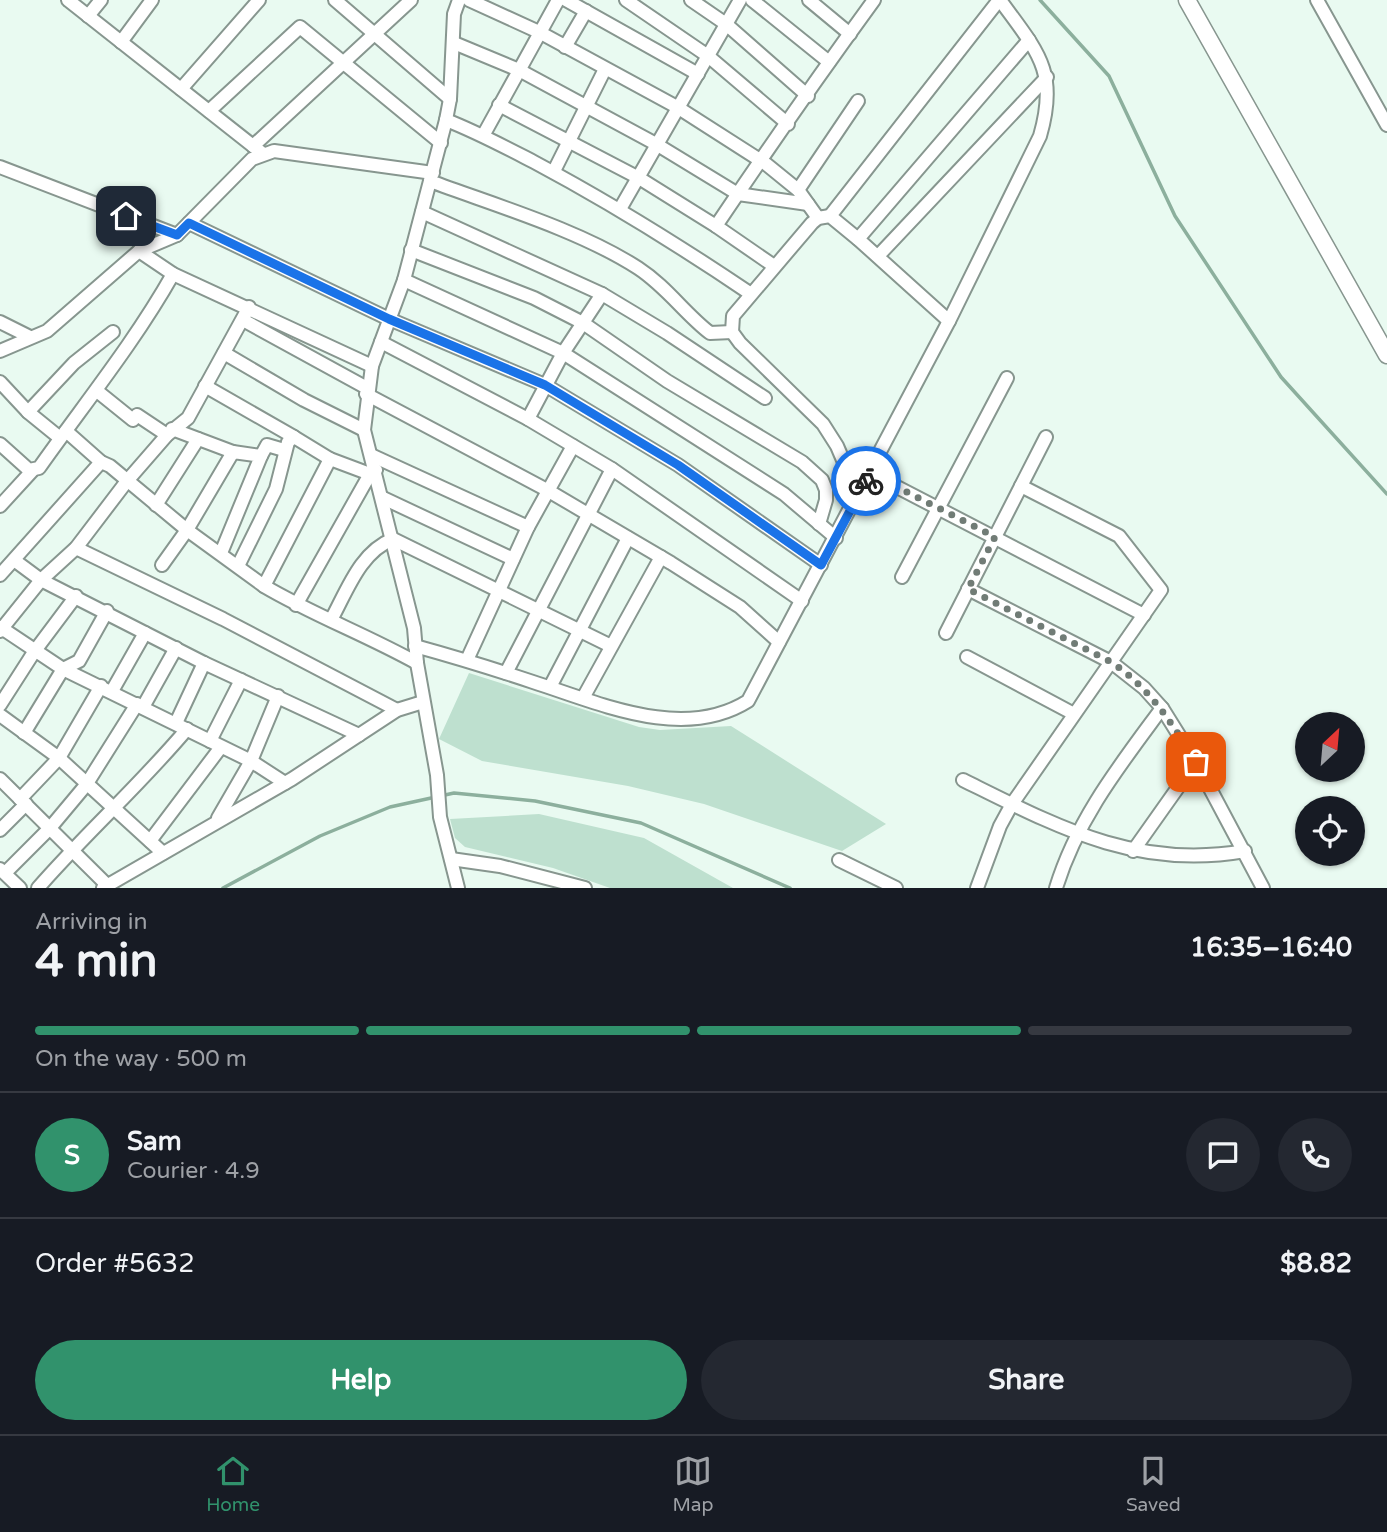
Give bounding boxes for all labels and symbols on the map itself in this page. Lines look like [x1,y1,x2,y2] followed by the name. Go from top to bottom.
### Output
[96,186,156,246] pin
[831,446,901,516] courier
[1295,712,1365,782] north arrow
[1166,732,1226,792] pin

